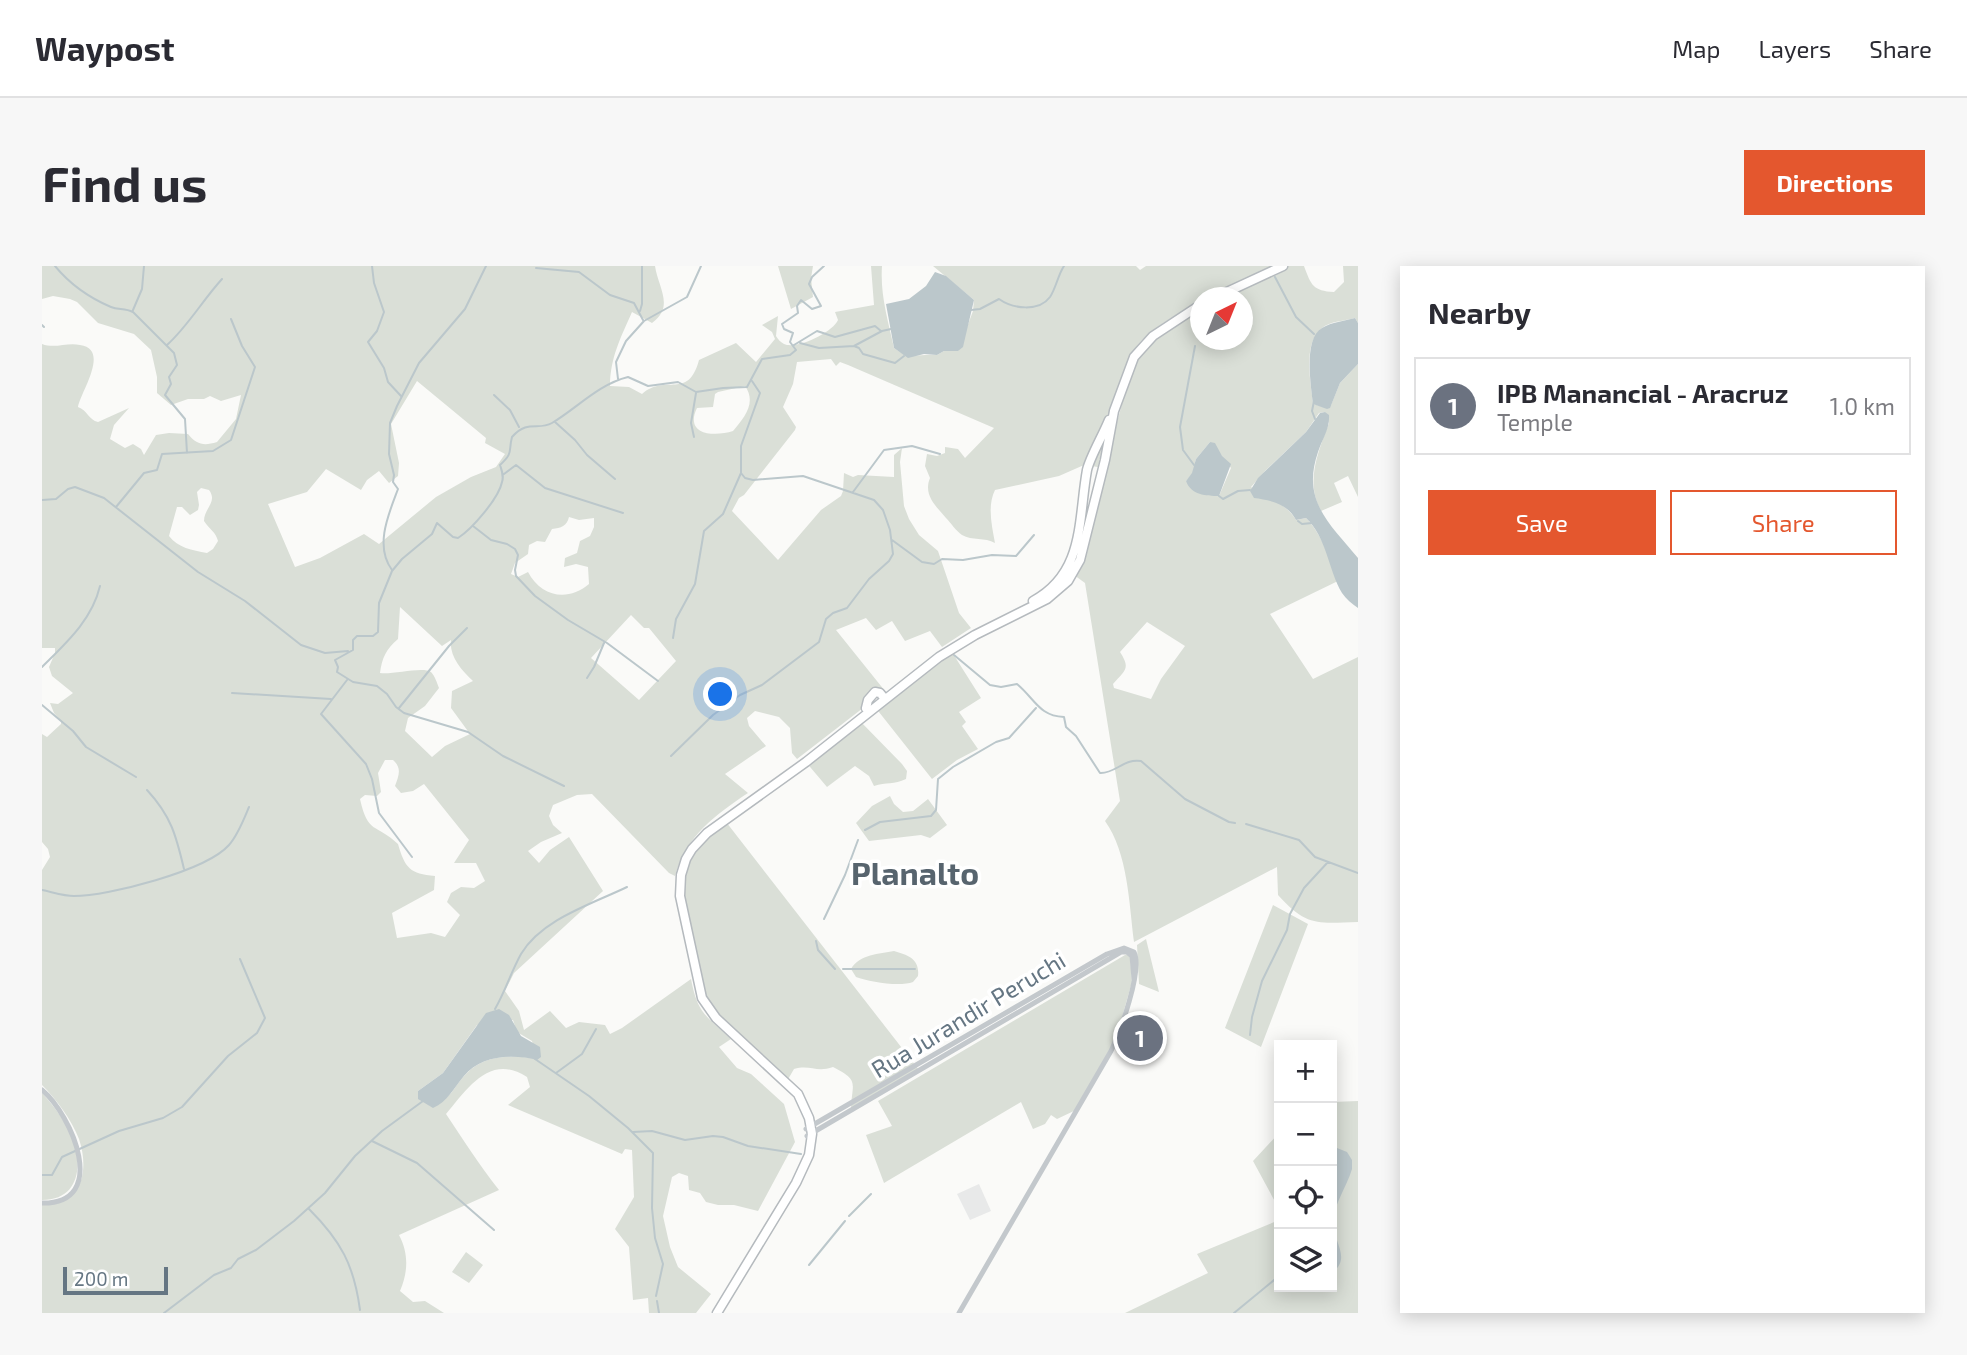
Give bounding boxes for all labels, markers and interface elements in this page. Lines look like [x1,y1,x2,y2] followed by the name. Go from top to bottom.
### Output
[35,28,174,68] text: Waypost
[1672,34,1720,63] text: Map
[1758,34,1831,63] text: Layers
[1869,34,1932,63] text: Share
[1744,150,1925,215] button: Directions
[42,153,207,212] text: Find us
[1190,287,1253,350] north arrow
[1428,294,1531,330] text: Nearby
[1497,377,1788,408] text: IPB Manancial - Aracruz
[1448,392,1458,420] text: 1
[1830,392,1895,420] text: 1.0 km
[1497,408,1573,436] text: Temple
[1428,490,1656,555] button: Save
[1670,490,1897,555] button: Share
[703,677,737,711] your location
[851,853,979,891] district label: Planalto
[866,945,1070,1083] street label: Rua Jurandir Peruchi
[1117,1012,1163,1064] pin: 1
[1274,1040,1337,1292] map controls
[1274,1040,1337,1103] button: +
[1274,1103,1337,1166] button: −
[1274,1166,1337,1229] button: locate
[1274,1229,1337,1292] button: layers
[63,1264,168,1296] scale bar
[74,1267,128,1290] text: 200 m

